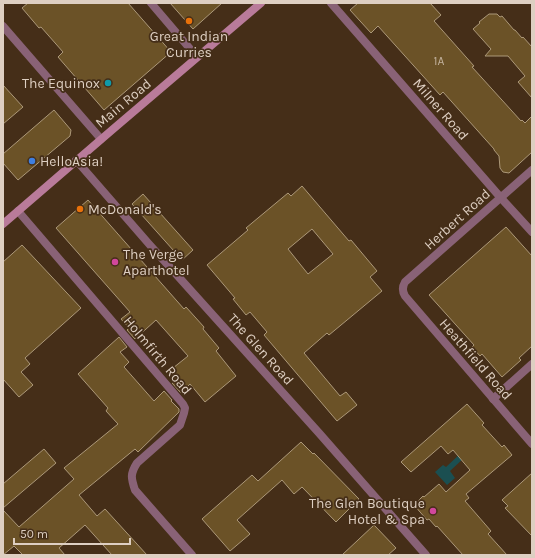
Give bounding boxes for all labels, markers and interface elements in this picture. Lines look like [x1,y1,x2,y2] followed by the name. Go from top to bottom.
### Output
[184,16,194,26] marker: Great Indian Curries
[150,28,228,61] place label: Great Indian Curries
[434,54,445,68] house number: 1A
[22,75,100,92] place label: The Equinox
[92,75,155,132] street label: Main Road
[409,75,472,144] street label: Milner Road
[103,78,113,88] marker: The Equinox
[40,153,103,170] place label: HelloAsia!
[27,156,37,166] marker: HelloAsia!
[421,185,494,253] street label: Herbert Road
[88,201,162,218] place label: McDonald's
[75,204,85,214] marker: McDonald's
[123,246,190,279] place label: The Verge Aparthotel
[110,257,120,267] marker: The Verge Aparthotel
[224,310,297,389] street label: The Glen Road
[120,313,195,398] street label: Holmfirth Road
[436,315,515,403] street label: Heathfield Road
[309,495,425,528] place label: The Glen Boutique Hotel & Spa
[428,506,438,516] marker: The Glen Boutique Hotel & Spa
[14,520,130,546] scale bar
[20,527,48,541] text: 50 m

